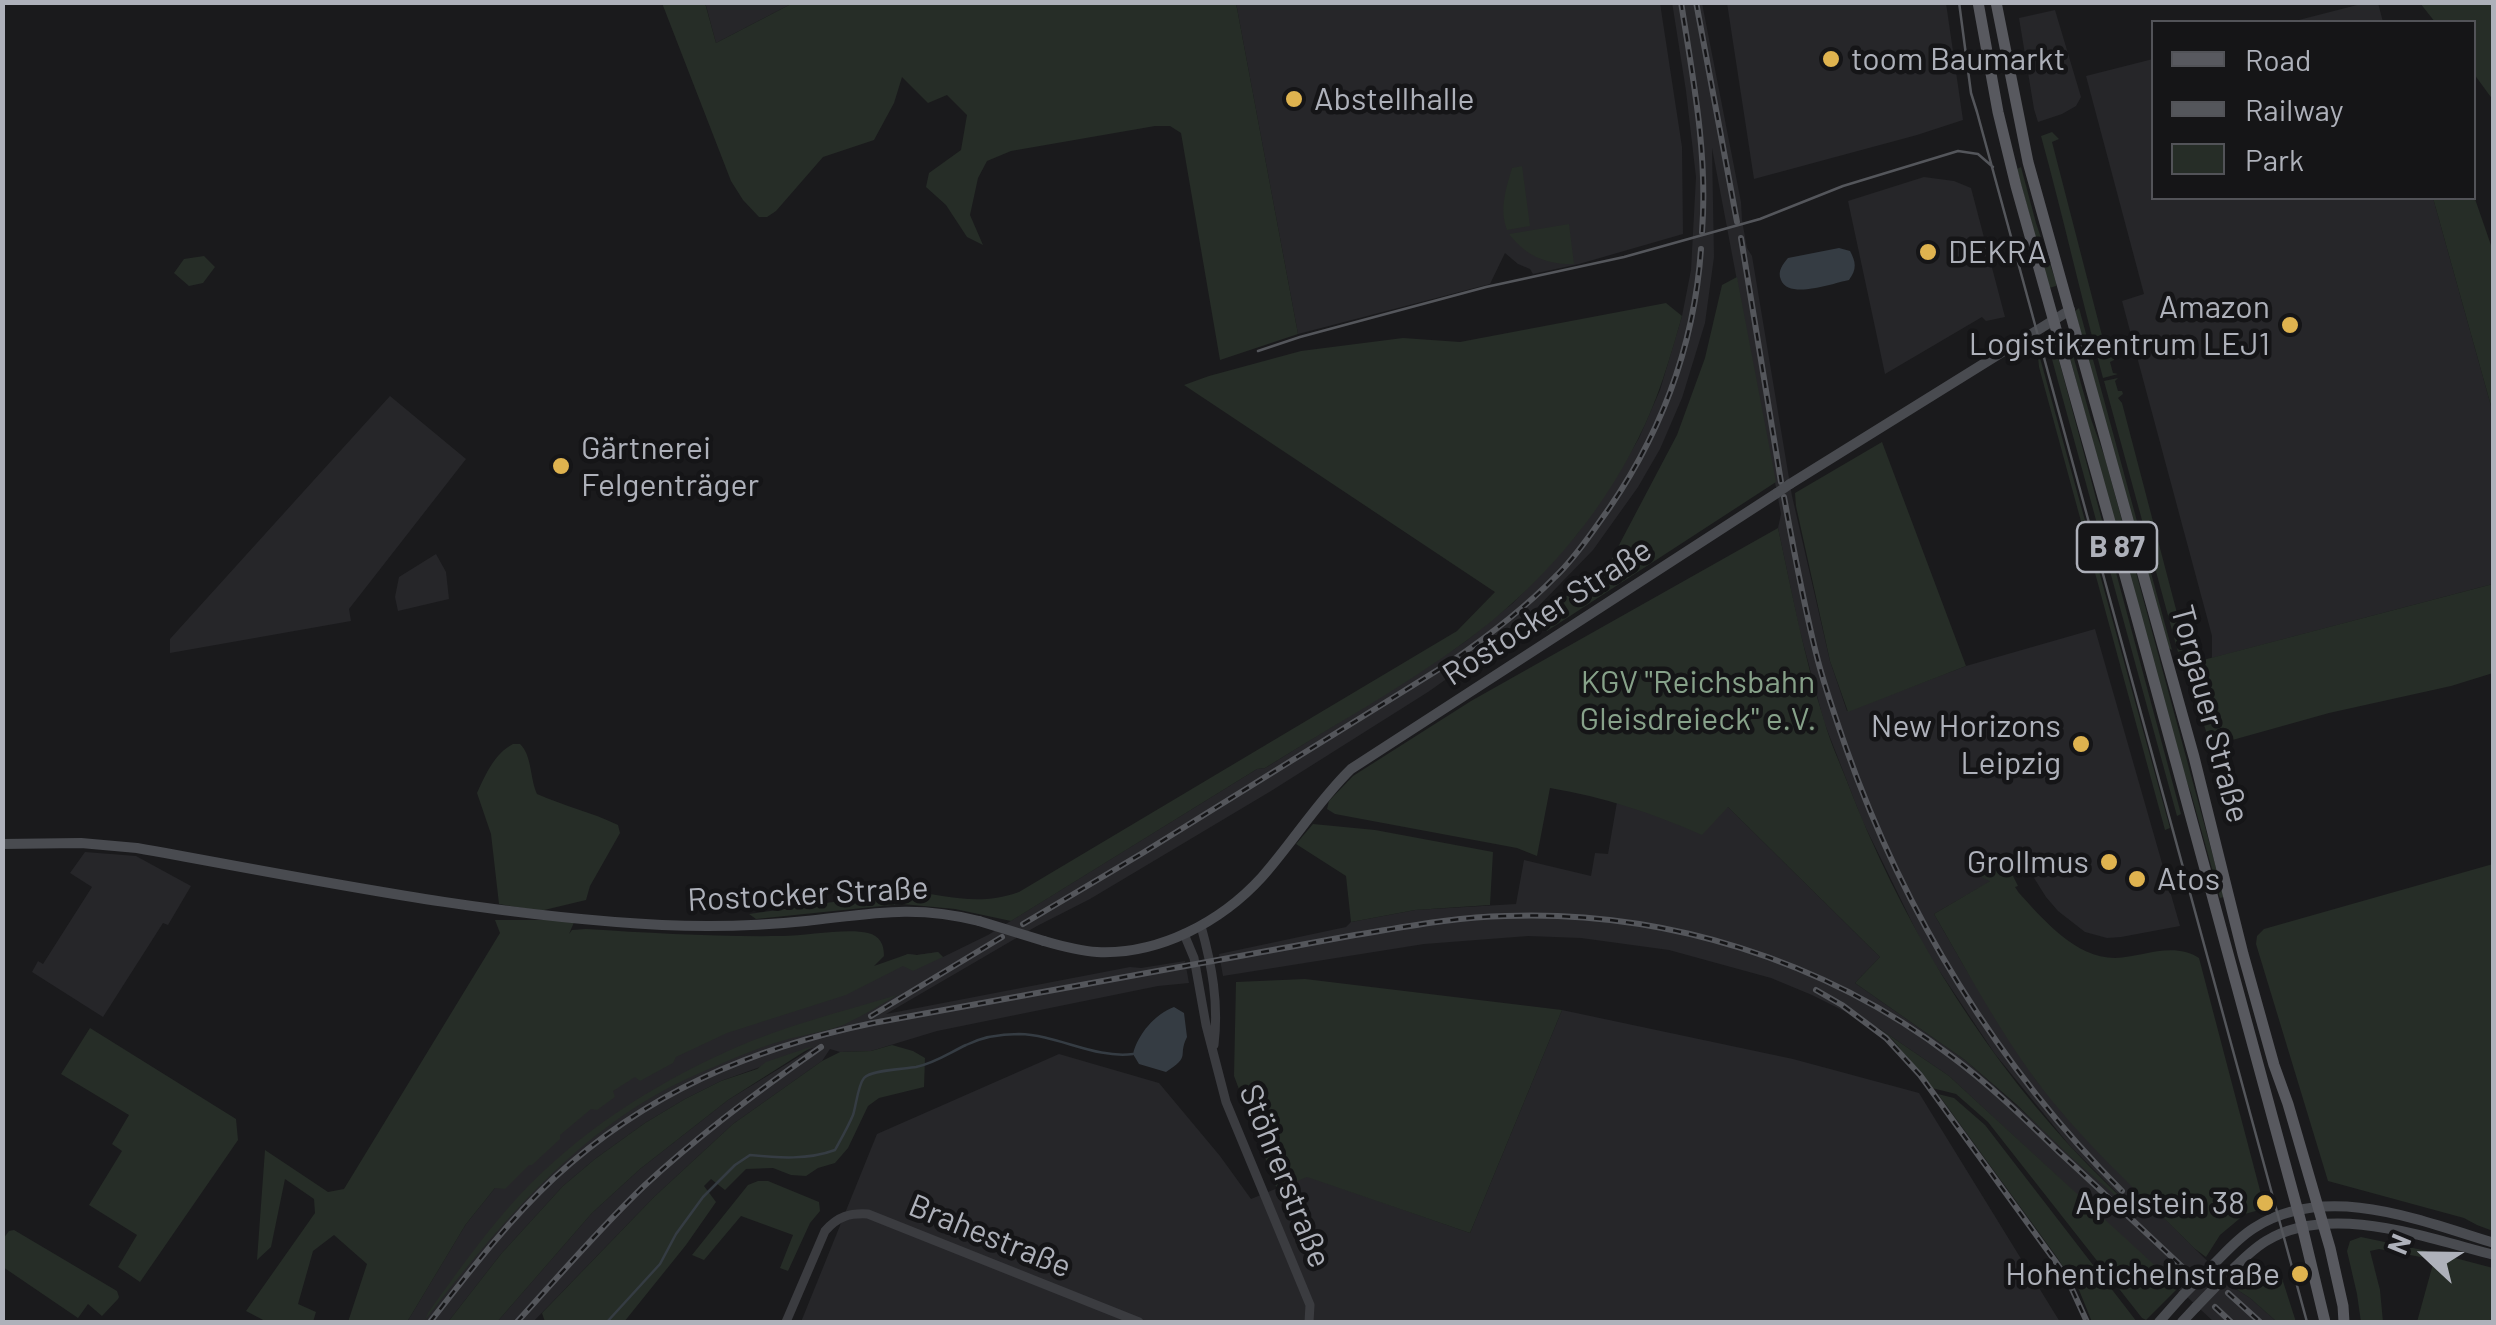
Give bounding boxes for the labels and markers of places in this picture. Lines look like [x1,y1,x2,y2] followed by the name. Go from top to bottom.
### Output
[1851,40,2065,78] place label: toom Baumarkt
[1820,48,1842,70] marker: toom Baumarkt
[1314,80,1475,118] place label: Abstellhalle
[1283,88,1305,110] marker: Abstellhalle
[1948,233,2047,271] place label: DEKRA
[1917,241,1939,263] marker: DEKRA
[1969,288,2270,363] place label: Amazon Logistikzentrum LEJ1
[2279,314,2301,336] marker: Amazon Logistikzentrum LEJ1
[581,429,759,504] place label: Gärtnerei Felgenträger
[550,455,572,477] marker: Gärtnerei Felgenträger
[1871,707,2061,782] place label: New Horizons Leipzig
[2070,733,2092,755] marker: New Horizons Leipzig
[1967,843,2089,881] place label: Grollmus
[2098,851,2120,873] marker: Grollmus
[2157,860,2220,898] place label: Atos
[2126,868,2148,890] marker: Atos
[2075,1184,2245,1222] place label: Apelstein 38
[2254,1192,2276,1214] marker: Apelstein 38
[2005,1255,2280,1293] place label: Hohentichelnstraße
[2289,1263,2311,1285] marker: Hohentichelnstraße

